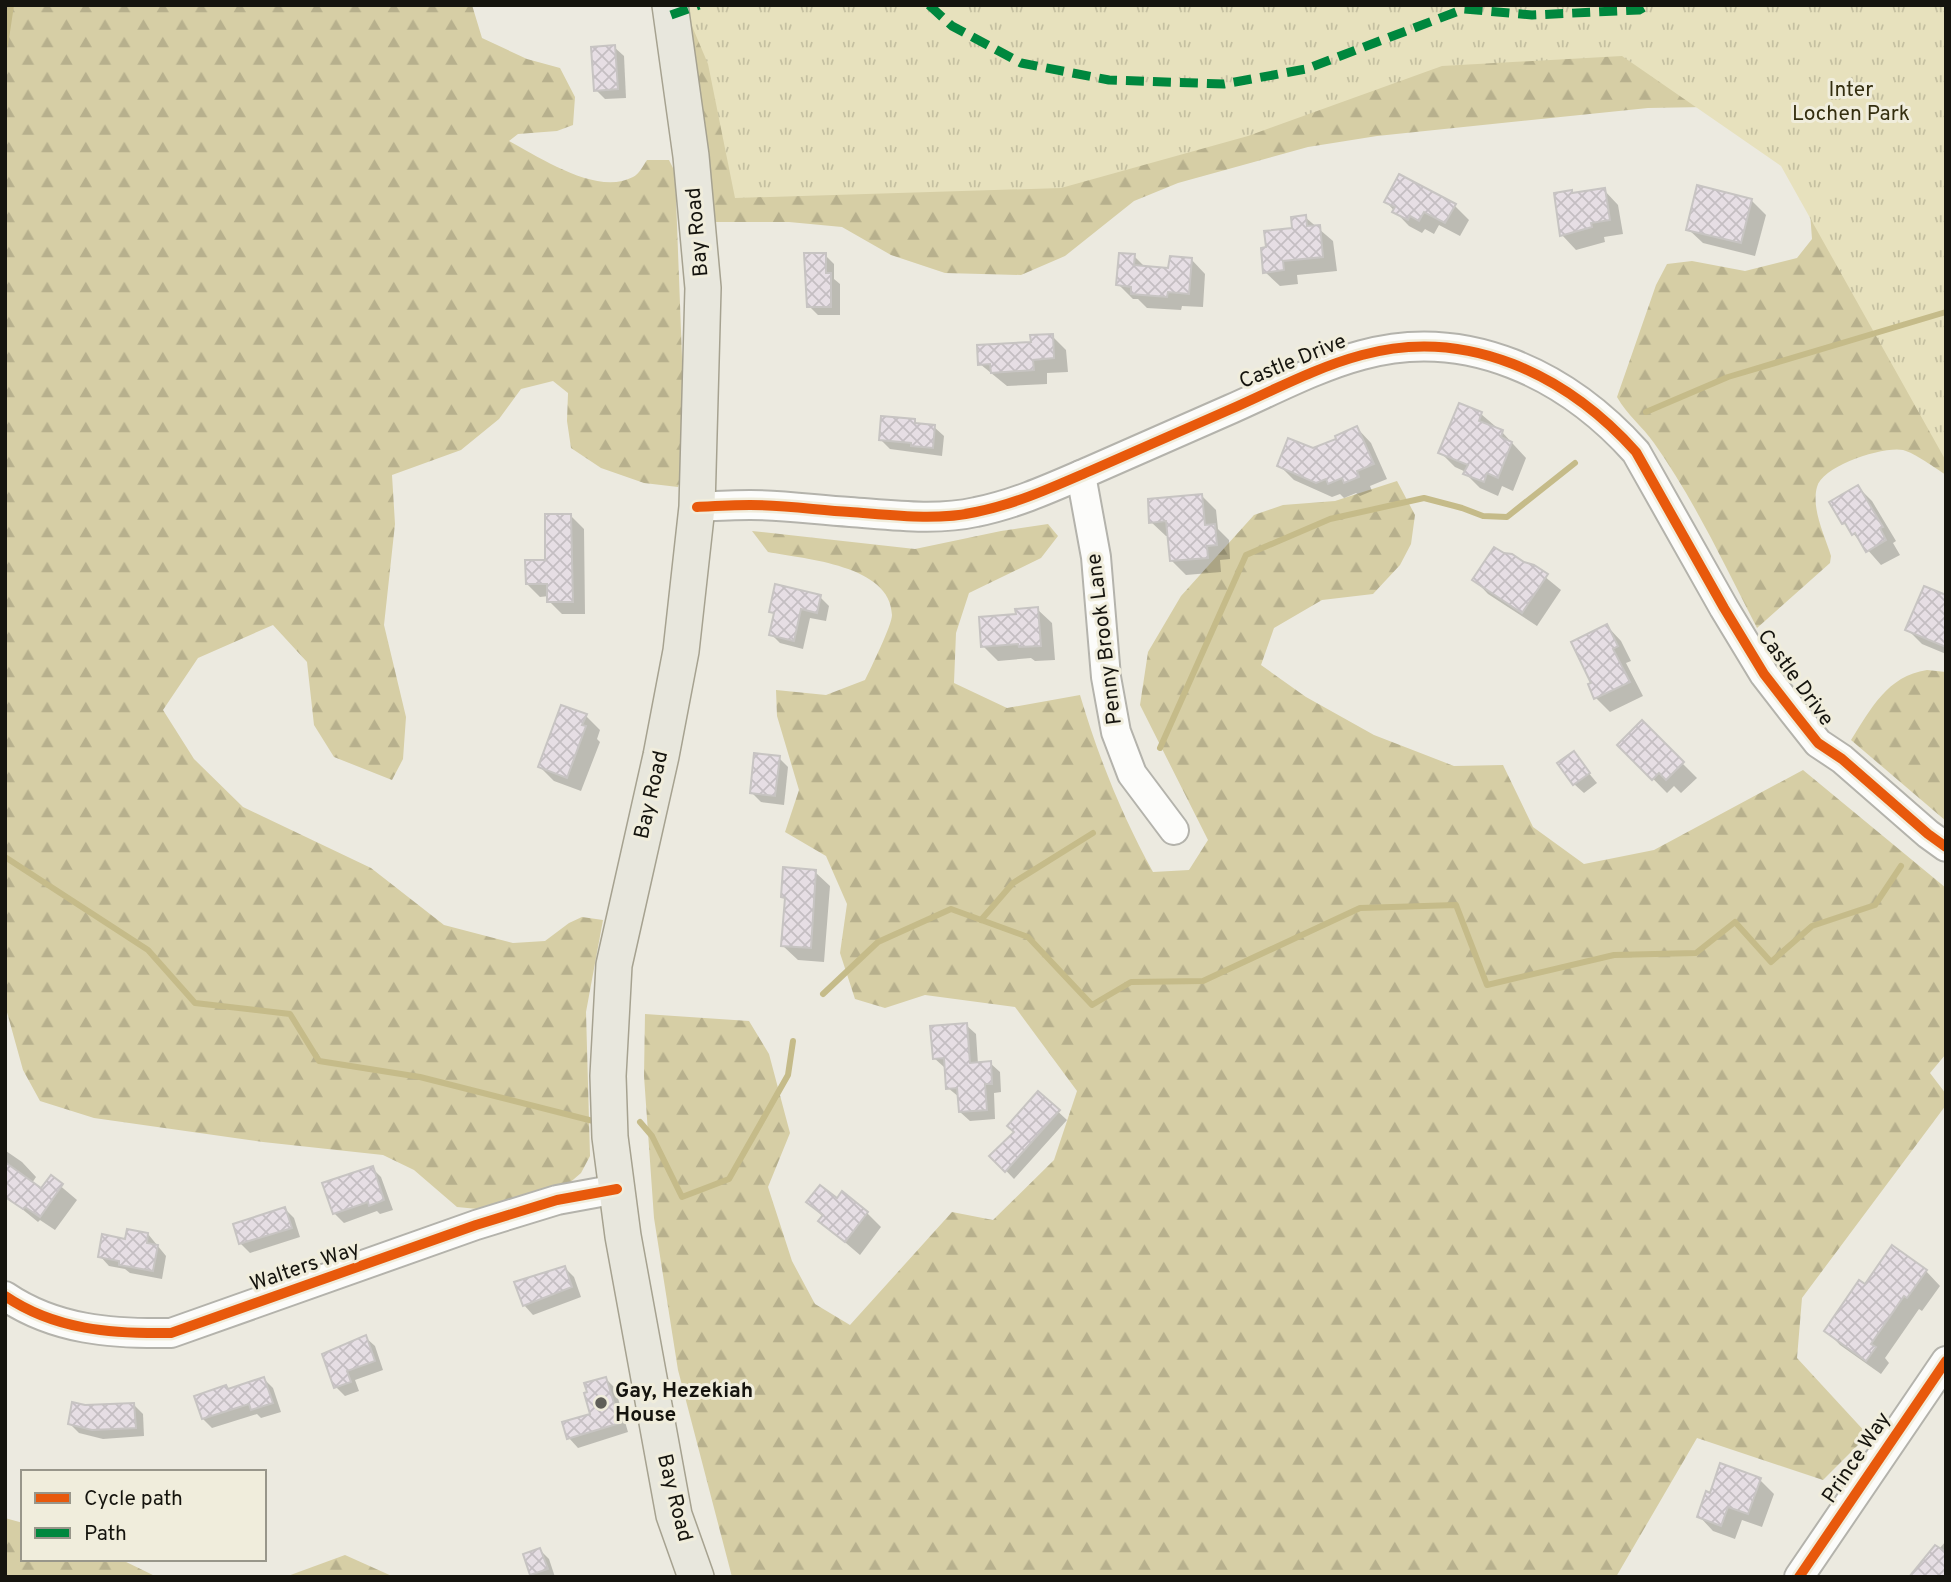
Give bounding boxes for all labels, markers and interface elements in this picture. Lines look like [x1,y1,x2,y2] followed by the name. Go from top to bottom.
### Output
[1792,77,1910,128] park label: Inter Lochen Park
[681,186,715,278] street label: Bay Road
[1235,328,1351,396] street label: Castle Drive
[1081,552,1129,726] street label: Penny Brook Lane
[1751,624,1839,732] street label: Castle Drive
[629,748,675,842] street label: Bay Road
[246,1236,364,1298] street label: Walters Way
[615,1378,753,1429] place label: Gay, Hezekiah House
[593,1395,609,1411] marker: Gay, Hezekiah House
[1817,1407,1897,1509] street label: Prince Way
[650,1451,698,1545] street label: Bay Road
[21,1470,266,1561] legend
[84,1486,183,1513] text: Cycle path
[84,1521,127,1548] text: Path

